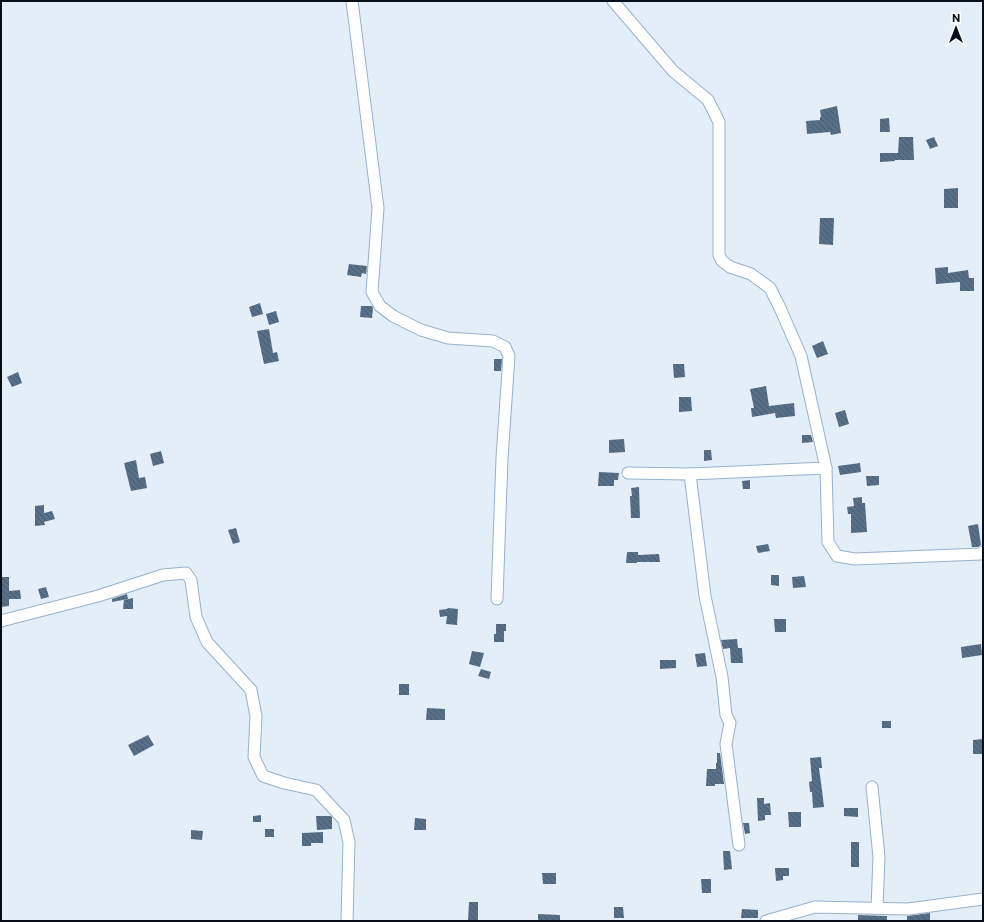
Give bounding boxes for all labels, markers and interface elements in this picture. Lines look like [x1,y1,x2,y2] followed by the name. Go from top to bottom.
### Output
[936,8,976,48] north arrow
[952,11,960,24] text: N

